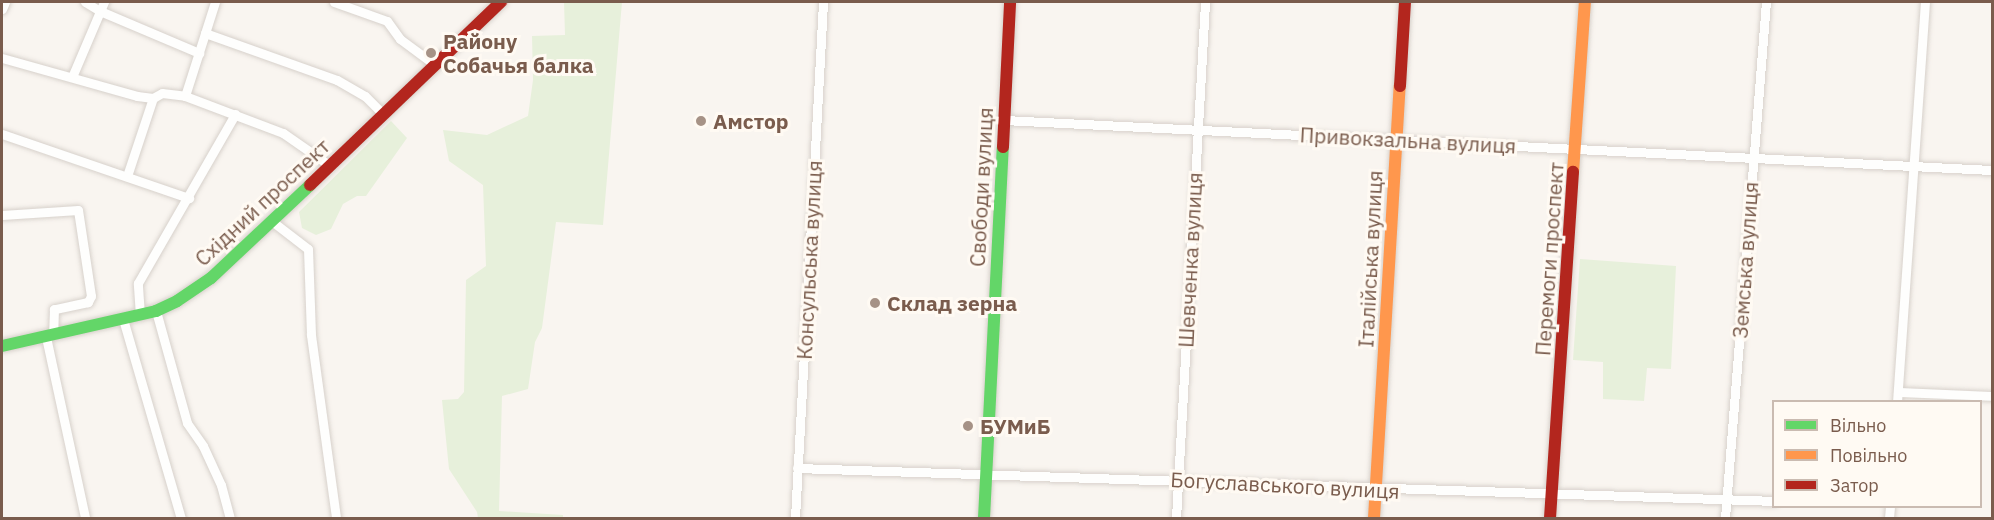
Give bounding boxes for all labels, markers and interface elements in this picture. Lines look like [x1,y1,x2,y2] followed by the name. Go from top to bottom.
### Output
[443,28,594,78] place label: Району Собачья балка
[424,46,438,60] marker: Району Собачья балка
[964,107,998,267] street label: Свободи вулиця
[713,108,788,134] place label: Амстор
[694,114,708,128] marker: Амстор
[1299,122,1517,158] street label: Привокзальна вулиця
[189,133,335,271] street label: Східний проспект
[791,160,827,360] street label: Консульська вулиця
[1530,161,1568,357] street label: Перемоги проспект
[1353,170,1387,348] street label: Італійська вулиця
[1173,172,1207,348] street label: Шевченка вулиця
[1727,181,1763,339] street label: Земська вулиця
[887,290,1017,316] place label: Склад зерна
[868,296,882,310] marker: Склад зерна
[1772,400,1982,508] legend
[980,413,1050,439] place label: БУМиБ
[1830,414,1886,437] text: Вільно
[961,419,975,433] marker: БУМиБ
[1830,444,1907,467] text: Повільно
[1170,466,1400,504] street label: Богуславського вулиця
[1830,474,1879,497] text: Затор

